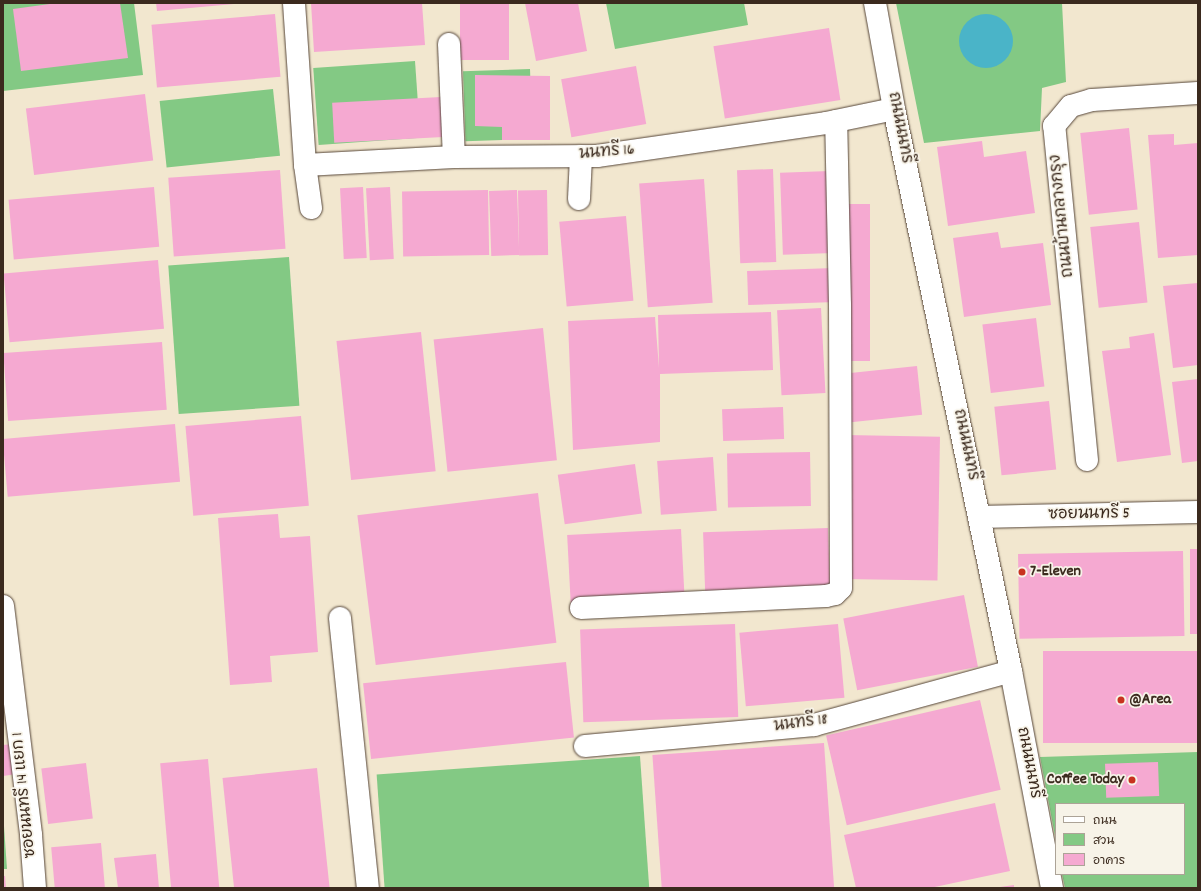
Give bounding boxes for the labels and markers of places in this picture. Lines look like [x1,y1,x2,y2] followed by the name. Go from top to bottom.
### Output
[1030,562,1081,582] place label: 7-Eleven
[1017,567,1027,577] marker: 7-Eleven
[1129,690,1171,710] place label: @Area
[1116,695,1126,705] marker: @Area
[1047,770,1124,790] place label: Coffee Today
[1127,775,1137,785] marker: Coffee Today

